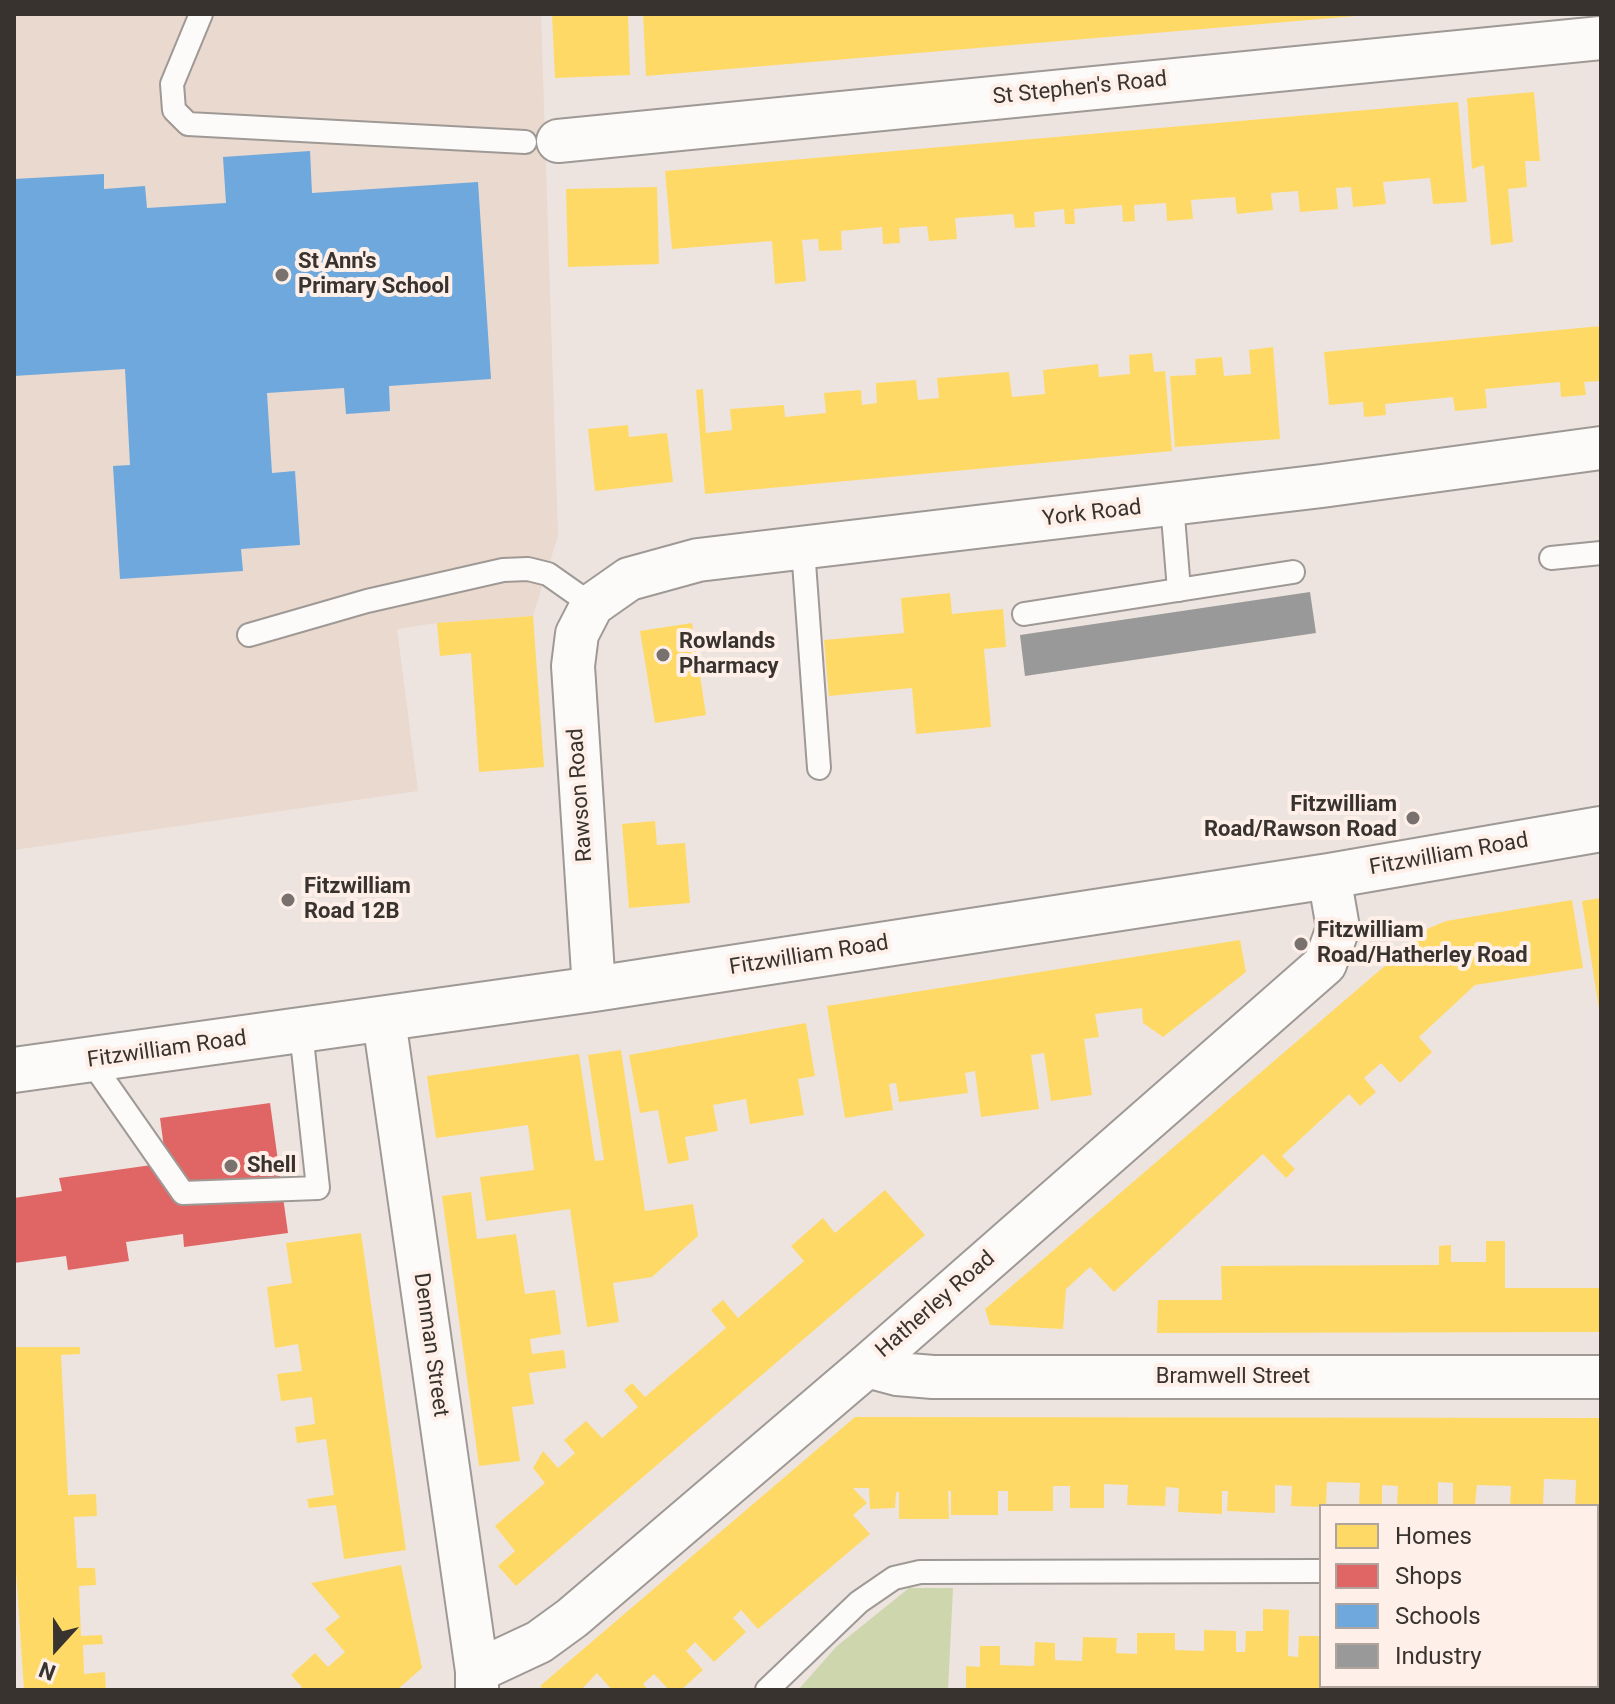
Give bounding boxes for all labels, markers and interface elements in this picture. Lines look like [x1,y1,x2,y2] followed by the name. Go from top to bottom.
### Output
[992,67,1168,111] street label: St Stephen's Road
[298,249,450,300] place label: St Ann's Primary School
[273,266,291,284] marker: St Ann's Primary School
[1041,495,1143,533] street label: York Road
[679,629,779,680] place label: Rowlands Pharmacy
[654,646,672,664] marker: Rowlands Pharmacy
[563,727,599,863] street label: Rawson Road
[1204,792,1397,844] place label: Fitzwilliam Road/Rawson Road
[1404,809,1422,827] marker: Fitzwilliam Road/Rawson Road
[1368,828,1530,882] street label: Fitzwilliam Road
[304,874,411,926] place label: Fitzwilliam Road 12B
[279,891,297,909] marker: Fitzwilliam Road 12B
[1317,918,1528,970] place label: Fitzwilliam Road/Hatherley Road
[728,930,890,982] street label: Fitzwilliam Road
[1292,935,1310,953] marker: Fitzwilliam Road/Hatherley Road
[86,1026,248,1074] street label: Fitzwilliam Road
[247,1153,296,1179] place label: Shell
[222,1157,240,1175] marker: Shell
[871,1246,1001,1364] street label: Hatherley Road
[407,1271,453,1419] street label: Denman Street
[1156,1364,1310,1390] street label: Bramwell Street
[1319,1504,1599,1688] legend
[1395,1522,1472,1550] text: Homes
[1395,1562,1462,1590] text: Shops
[1395,1602,1481,1630] text: Schools
[16,1608,96,1688] north arrow
[1395,1642,1481,1670] text: Industry
[35,1656,59,1685] text: N

